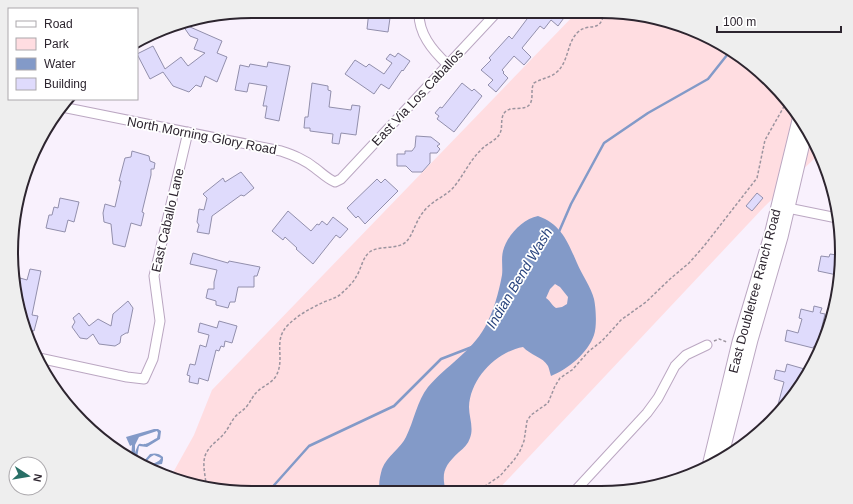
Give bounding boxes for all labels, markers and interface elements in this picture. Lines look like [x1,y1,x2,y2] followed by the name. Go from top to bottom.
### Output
[8,8,138,100] legend
[717,8,841,34] scale bar
[723,15,756,29] text: 100 m
[44,17,73,31] text: Road
[44,37,70,51] text: Park
[369,45,466,149] street label: East Via Los Caballos
[44,57,76,71] text: Water
[44,77,87,91] text: Building
[126,114,278,157] street label: North Morning Glory Road
[148,167,187,274] street label: East Caballo Lane
[725,208,784,375] street label: East Doubletree Ranch Road
[483,225,555,331] water label: Indian Bend Wash
[8,456,48,496] north arrow
[31,473,44,483] text: N

